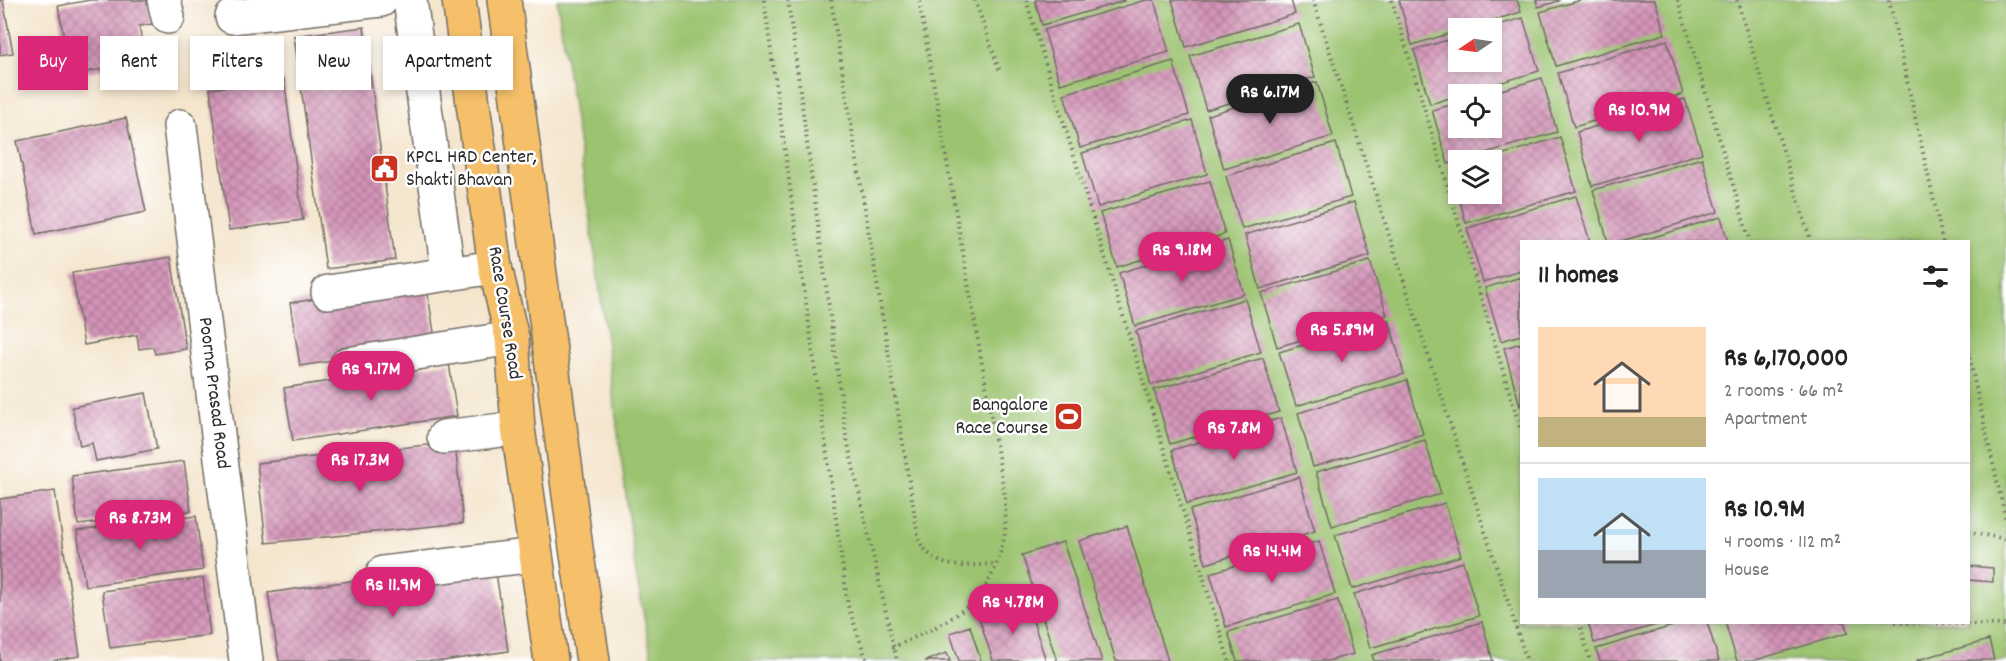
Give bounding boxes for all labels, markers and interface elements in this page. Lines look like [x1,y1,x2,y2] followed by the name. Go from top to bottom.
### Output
[1448,18,1502,72] north arrow
[1448,18,1502,204] map controls
[18,36,88,90] chip: Buy
[100,36,178,90] chip: Rent
[190,36,284,90] chip: Filters
[296,36,371,90] chip: New
[383,36,513,90] chip: Apartment
[1208,74,1332,125] pin: Rs 6.17M
[1240,79,1300,107] text: Rs 6.17M
[1448,84,1502,138] button: locate
[1577,92,1701,143] pin: Rs 10.9M
[1608,97,1670,125] text: Rs 10.9M
[406,144,537,195] place label: KPCL HRD Center, Shakti Bhavan
[1448,150,1502,204] button: layers
[369,153,401,185] public building icon: KPCL HRD Center, Shakti Bhavan
[1120,232,1244,283] pin: Rs 9.18M
[1152,237,1212,265] text: Rs 9.18M
[480,244,528,382] street label: Race Course Road
[1538,258,1619,295] text: 11 homes
[1919,260,1952,293] icon: filters
[1280,312,1404,363] pin: Rs 5.89M
[190,316,236,470] street label: Poorna Prasad Road
[1310,317,1374,345] text: Rs 5.89M
[1724,341,1849,378] text: Rs 6,170,000
[309,351,433,402] pin: Rs 9.17M
[1586,351,1658,423] icon: home
[342,356,400,384] text: Rs 9.17M
[1724,378,1844,406] text: 2 rooms · 66 m²
[955,392,1048,443] place label: Bangalore Race Course
[1053,401,1085,433] sports icon: Bangalore Race Course
[1724,406,1807,434] text: Apartment
[1179,410,1289,461] pin: Rs 7.8M
[1207,415,1261,443] text: Rs 7.8M
[298,442,422,493] pin: Rs 17.3M
[331,447,389,475] text: Rs 17.3M
[1724,492,1805,529] text: Rs 10.9M
[78,500,202,551] pin: Rs 8.73M
[1586,502,1658,574] icon: home
[109,505,171,533] text: Rs 8.73M
[1724,529,1841,557] text: 4 rooms · 112 m²
[1210,533,1334,584] pin: Rs 14.4M
[1243,538,1301,566] text: Rs 14.4M
[1724,557,1769,585] text: House
[331,567,455,618] pin: Rs 11.9M
[365,572,421,600] text: Rs 11.9M
[951,584,1075,635] pin: Rs 4.78M
[982,589,1044,617] text: Rs 4.78M

